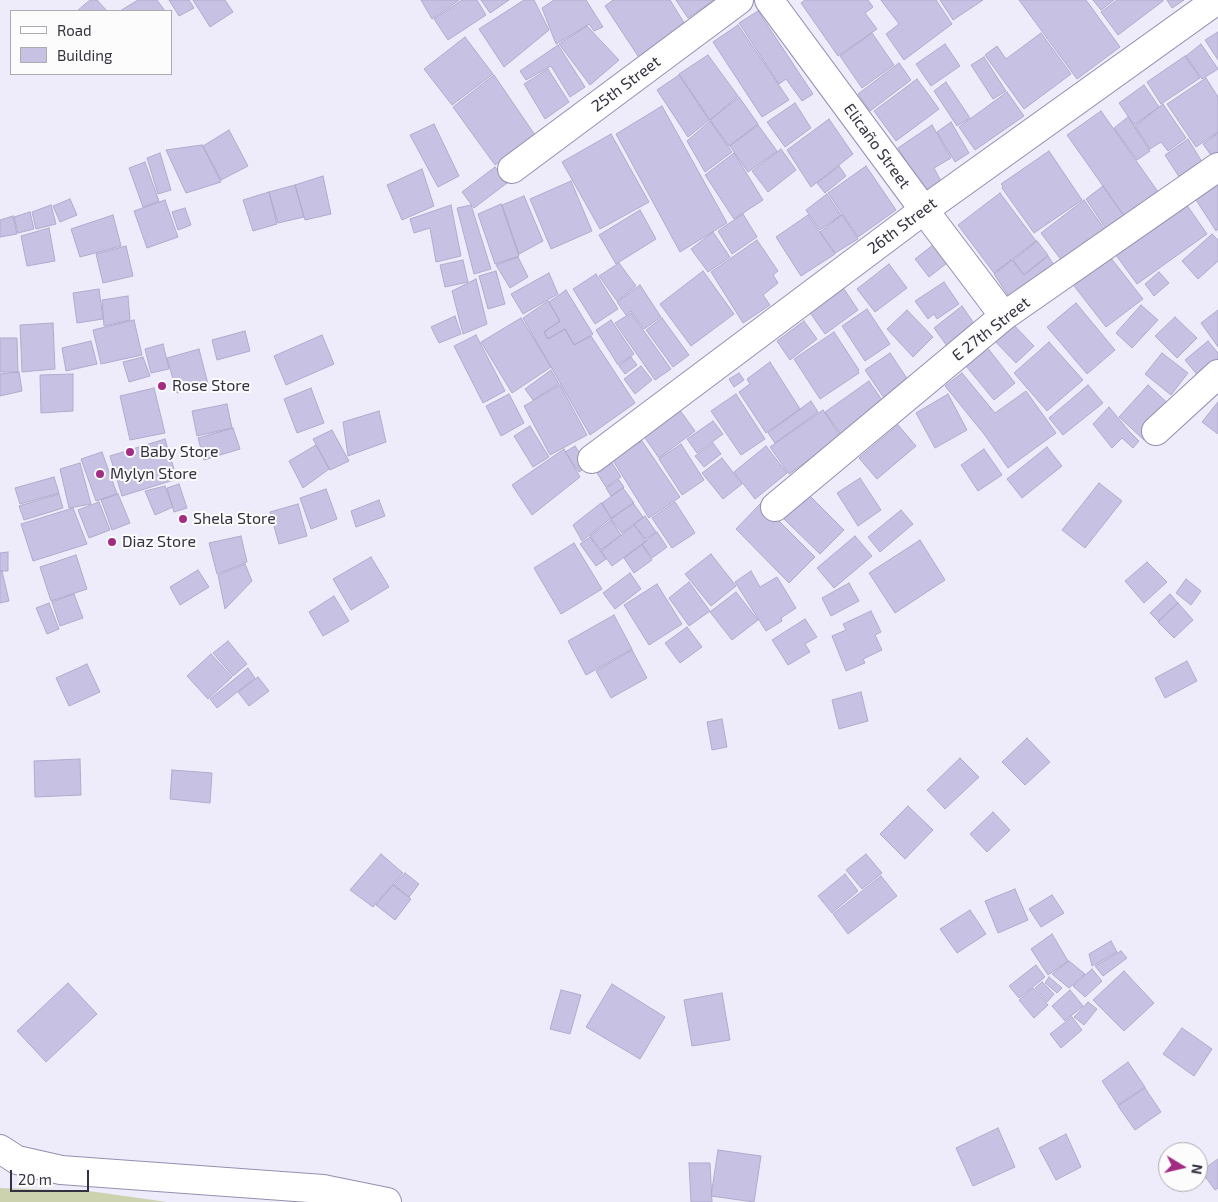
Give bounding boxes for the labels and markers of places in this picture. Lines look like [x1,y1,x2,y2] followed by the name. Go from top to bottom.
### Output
[172,376,250,396] place label: Rose Store
[156,380,168,392] marker: Rose Store
[140,442,219,462] place label: Baby Store
[124,446,136,458] marker: Baby Store
[110,464,197,484] place label: Mylyn Store
[94,468,106,480] marker: Mylyn Store
[193,509,276,529] place label: Shela Store
[177,513,189,525] marker: Shela Store
[122,532,196,552] place label: Diaz Store
[106,536,118,548] marker: Diaz Store

